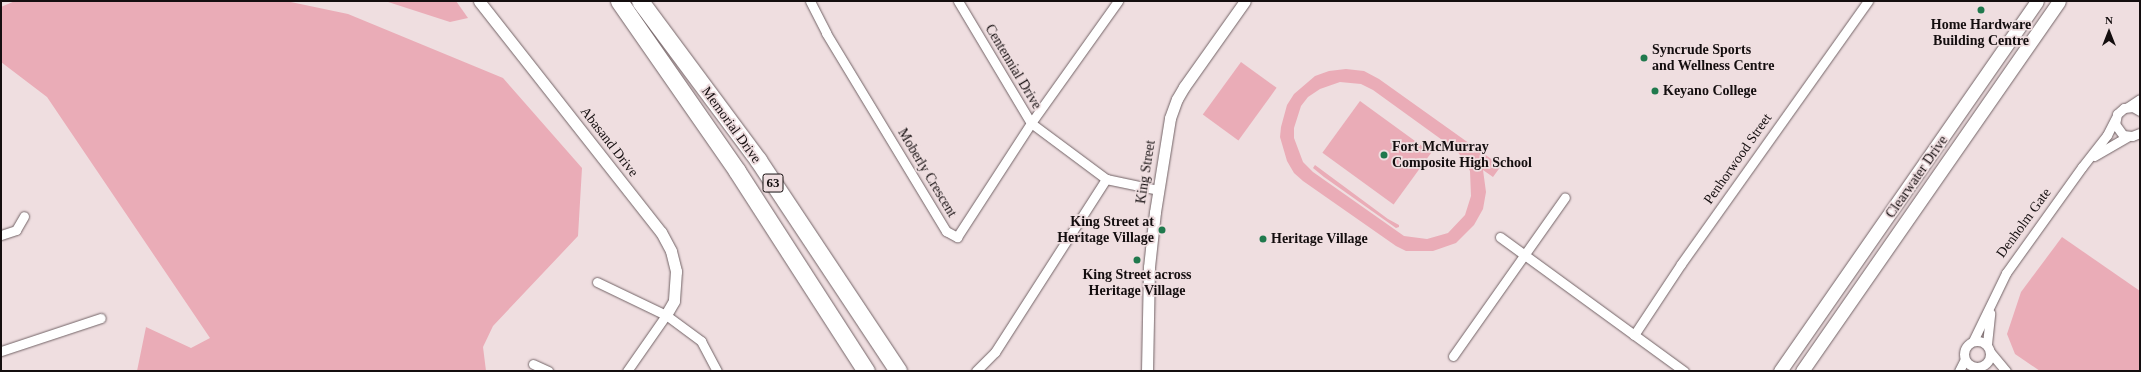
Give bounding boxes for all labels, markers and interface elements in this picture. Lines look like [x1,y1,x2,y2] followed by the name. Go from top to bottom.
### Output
[1976,5,1986,15] marker: Home Hardware Building Centre
[2089,12,2129,52] north arrow
[2105,14,2113,26] text: N
[1931,17,2031,50] place label: Home Hardware Building Centre
[981,22,1045,112] street label: Centennial Drive
[1652,42,1775,74] place label: Syncrude Sports and Wellness Centre
[1639,53,1649,63] marker: Syncrude Sports and Wellness Centre
[698,83,764,167] street label: Memorial Drive
[1663,83,1757,99] place label: Keyano College
[1650,86,1660,96] marker: Keyano College
[576,104,642,180] street label: Abasand Drive
[1700,110,1776,208] street label: Penhorwood Street
[894,126,960,220] street label: Moberly Crescent
[1882,133,1952,221] street label: Clearwater Drive
[1133,139,1159,205] street label: King Street
[1392,139,1532,172] place label: Fort McMurray Composite High School
[1379,150,1389,160] marker: Fort McMurray Composite High School
[762,172,784,194] road number: 63
[1993,185,2055,261] street label: Denholm Gate
[1057,214,1154,246] place label: King Street at Heritage Village
[1157,225,1167,235] marker: King Street at Heritage Village
[1271,231,1368,247] place label: Heritage Village
[1258,234,1268,244] marker: Heritage Village
[1132,255,1142,265] marker: King Street across Heritage Village
[1082,267,1192,300] place label: King Street across Heritage Village

